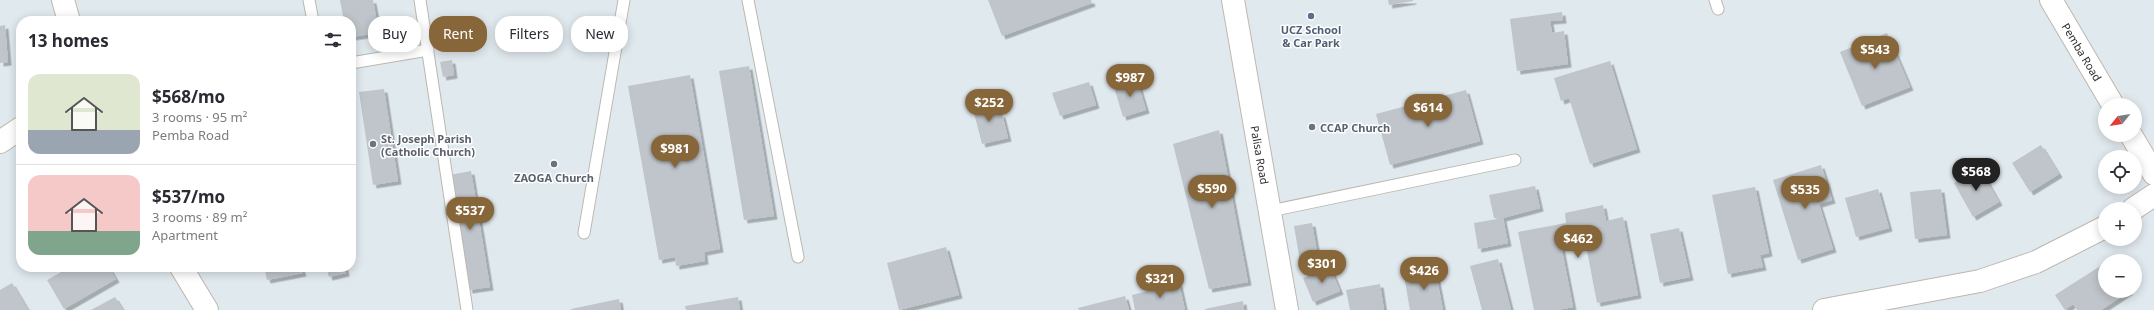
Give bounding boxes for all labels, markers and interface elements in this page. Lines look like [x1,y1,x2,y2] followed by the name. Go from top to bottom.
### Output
[1306,11,1316,21] marker: UCZ School & Car Park
[368,16,421,52] chip: Buy
[429,16,487,52] chip: Rent
[495,16,563,52] chip: Filters
[571,16,628,52] chip: New
[2059,20,2105,84] street label: Pemba Road
[1281,22,1341,50] place label: UCZ School & Car Park
[28,29,109,52] text: 13 homes
[322,29,344,51] icon: filters
[1851,36,1899,70] pin: $543
[1860,40,1890,58] text: $543
[1106,64,1154,98] pin: $987
[1115,68,1145,86] text: $987
[152,85,225,108] text: $568/mo
[965,89,1013,123] pin: $252
[60,90,108,138] icon: home
[974,93,1004,111] text: $252
[1404,94,1452,128] pin: $614
[1413,98,1443,116] text: $614
[2098,98,2142,142] north arrow
[2098,98,2142,298] map controls
[152,108,247,126] text: 3 rooms · 95 m²
[1320,120,1390,135] place label: CCAP Church
[1307,122,1317,132] marker: CCAP Church
[1247,125,1273,185] street label: Palisa Road
[152,126,229,144] text: Pemba Road
[381,131,475,159] place label: St. Joseph Parish (Catholic Church)
[651,135,699,169] pin: $981
[368,139,378,149] marker: St. Joseph Parish (Catholic Church)
[660,139,690,157] text: $981
[2098,150,2142,194] button: locate
[1952,158,2000,192] pin: $568
[549,159,559,169] marker: ZAOGA Church
[1961,162,1991,180] text: $568
[514,170,594,185] place label: ZAOGA Church
[1188,175,1236,209] pin: $590
[1781,176,1829,210] pin: $535
[1197,179,1227,197] text: $590
[1790,180,1820,198] text: $535
[152,185,225,208] text: $537/mo
[60,191,108,239] icon: home
[446,197,494,231] pin: $537
[455,201,485,219] text: $537
[2098,202,2142,246] button: +
[152,208,247,226] text: 3 rooms · 89 m²
[1554,225,1602,259] pin: $462
[152,226,218,244] text: Apartment
[1563,229,1593,247] text: $462
[1298,250,1346,284] pin: $301
[1307,254,1337,272] text: $301
[2098,254,2142,298] button: −
[1400,257,1448,291] pin: $426
[1409,261,1439,279] text: $426
[1136,265,1184,299] pin: $321
[1145,269,1175,287] text: $321

